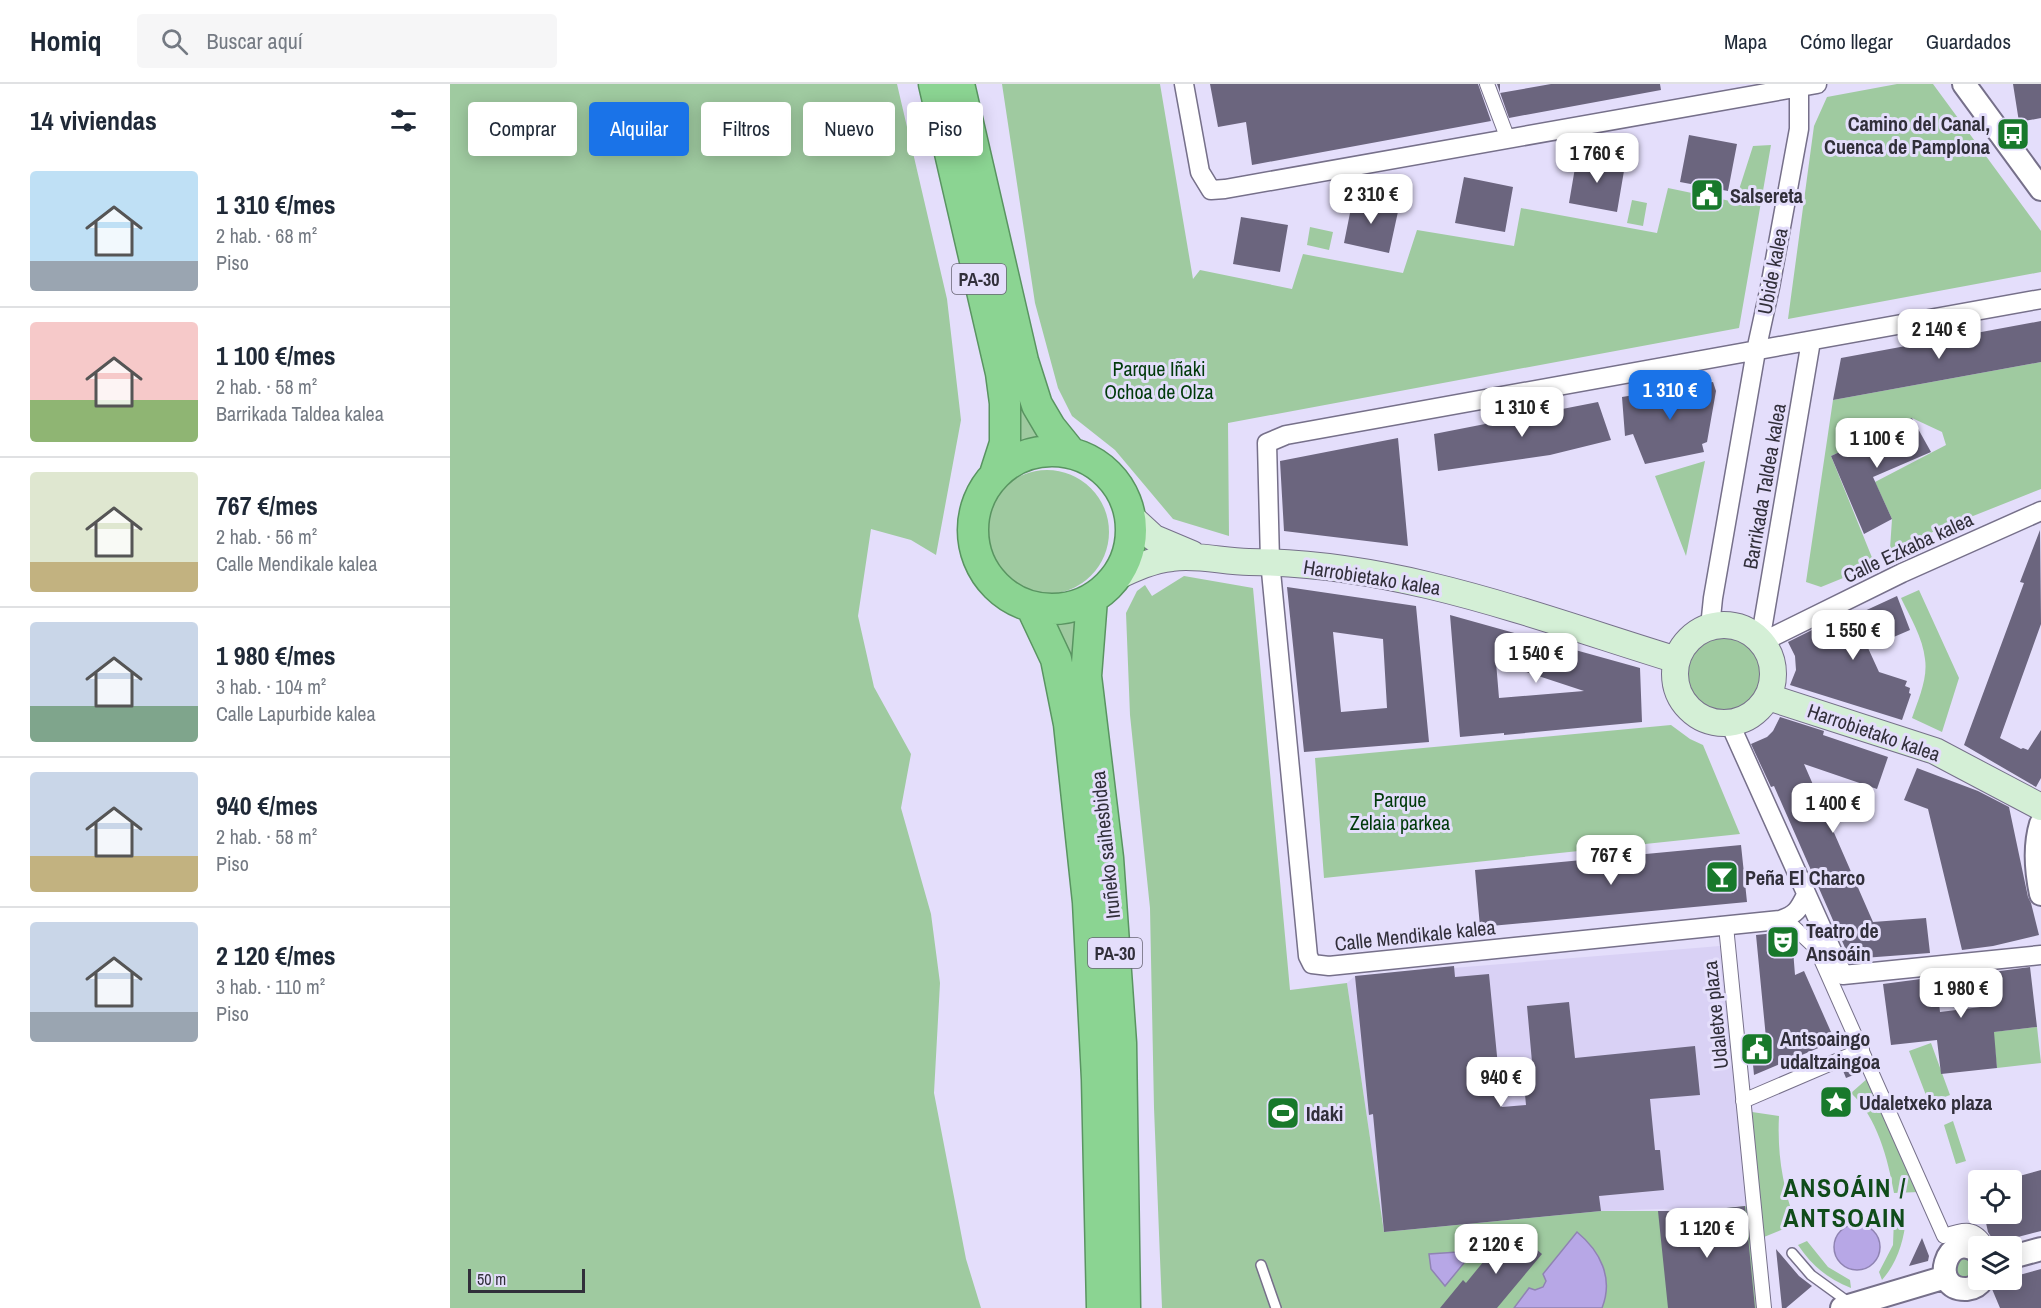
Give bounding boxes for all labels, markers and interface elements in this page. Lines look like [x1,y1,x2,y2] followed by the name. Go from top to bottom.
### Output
[137,14,557,68] search box
[30,22,101,60] text: Homiq
[158,25,191,58] icon: search
[206,26,303,56] text: Buscar aquí
[1724,27,1767,56] text: Mapa
[1800,27,1893,56] text: Cómo llegar
[1926,27,2011,56] text: Guardados
[468,102,577,156] chip: Comprar
[589,102,689,156] chip: Alquilar
[701,102,791,156] chip: Filtros
[803,102,895,156] chip: Nuevo
[907,102,983,156] chip: Piso
[30,103,157,138] text: 14 viviendas
[387,104,420,137] icon: filters
[1824,110,1990,160] place label: Camino del Canal, Cuenca de Pamplona
[1995,116,2031,152] bus stop icon: Camino del Canal, Cuenca de Pamplona
[1542,133,1652,184] pin: 1 760 €
[1570,139,1624,166] text: 1 760 €
[1316,174,1426,225] pin: 2 310 €
[1689,177,1725,213] public building icon: Salsereta
[1344,180,1398,207] text: 2 310 €
[1730,182,1803,209] place label: Salsereta
[216,187,336,222] text: 1 310 €/mes
[78,195,150,267] icon: home
[216,222,317,249] text: 2 hab. · 68 m²
[1750,225,1794,317] street label: Ubide kalea
[216,249,249,276] text: Piso
[952,264,1006,294] road number: PA-30
[1884,309,1994,360] pin: 2 140 €
[1912,315,1966,342] text: 2 140 €
[216,338,336,373] text: 1 100 €/mes
[78,346,150,418] icon: home
[1104,355,1214,405] park label: Parque Iñaki Ochoa de Olza
[1615,370,1725,421] pin: 1 310 €
[216,373,317,400] text: 2 hab. · 58 m²
[1643,376,1697,403] text: 1 310 €
[1467,387,1577,438] pin: 1 310 €
[1495,393,1549,420] text: 1 310 €
[216,400,384,427] text: Barrikada Taldea kalea
[1736,401,1792,571] street label: Barrikada Taldea kalea
[1822,418,1932,469] pin: 1 100 €
[1850,424,1904,451] text: 1 100 €
[216,488,318,523] text: 767 €/mes
[78,496,150,568] icon: home
[1839,505,1977,589] street label: Calle Ezkaba kalea
[216,523,317,550] text: 2 hab. · 56 m²
[216,550,377,577] text: Calle Mendikale kalea
[1301,553,1443,601] street label: Harrobietako kalea
[1798,610,1908,661] pin: 1 550 €
[1826,616,1880,643] text: 1 550 €
[1481,633,1591,684] pin: 1 540 €
[216,638,336,673] text: 1 980 €/mes
[1509,639,1563,666] text: 1 540 €
[78,646,150,718] icon: home
[216,673,326,700] text: 3 hab. · 104 m²
[1804,697,1944,767] street label: Harrobietako kalea
[216,700,376,727] text: Calle Lapurbide kalea
[1084,770,1126,920] street label: Iruñeko saihesbidea
[1778,783,1888,834] pin: 1 400 €
[1350,786,1450,836] park label: Parque Zelaia parkea
[216,788,318,823] text: 940 €/mes
[1806,789,1860,816] text: 1 400 €
[78,796,150,868] icon: home
[216,823,317,850] text: 2 hab. · 58 m²
[1569,835,1653,886] pin: 767 €
[1590,841,1632,868] text: 767 €
[216,850,249,877] text: Piso
[1704,859,1740,895] bar icon: Peña El Charco
[1745,864,1865,891] place label: Peña El Charco
[1333,913,1497,957] street label: Calle Mendikale kalea
[1806,917,1879,967] place label: Teatro de Ansoáin
[1765,924,1801,960] theatre icon: Teatro de Ansoáin
[216,938,336,973] text: 2 120 €/mes
[1088,938,1142,968] road number: PA-30
[78,946,150,1018] icon: home
[1696,960,1734,1070] street label: Udaletxe plaza
[1906,968,2016,1019] pin: 1 980 €
[216,973,325,1000] text: 3 hab. · 110 m²
[1934,974,1988,1001] text: 1 980 €
[216,1000,249,1027] text: Piso
[1780,1025,1880,1075] place label: Antsoaingo udaltzaingoa
[1739,1031,1775,1067] public building icon: Antsoaingo udaltzaingoa
[1459,1057,1543,1108] pin: 940 €
[1480,1063,1522,1090] text: 940 €
[1818,1084,1854,1120] place icon: Udaletxeko plaza
[1859,1089,1992,1116] place label: Udaletxeko plaza
[1265,1095,1301,1131] sports icon: Idaki
[1306,1100,1343,1127] place label: Idaki
[1783,1170,1907,1235] district label: ANSOÁIN / ANTSOAIN
[1968,1170,2022,1290] map controls
[1968,1170,2022,1224] button: locate
[1652,1208,1762,1259] pin: 1 120 €
[1680,1214,1734,1241] text: 1 120 €
[1441,1224,1551,1275] pin: 2 120 €
[1469,1230,1523,1257] text: 2 120 €
[1968,1236,2022,1290] button: layers
[468,1266,585,1294] scale bar
[477,1268,506,1290] text: 50 m

